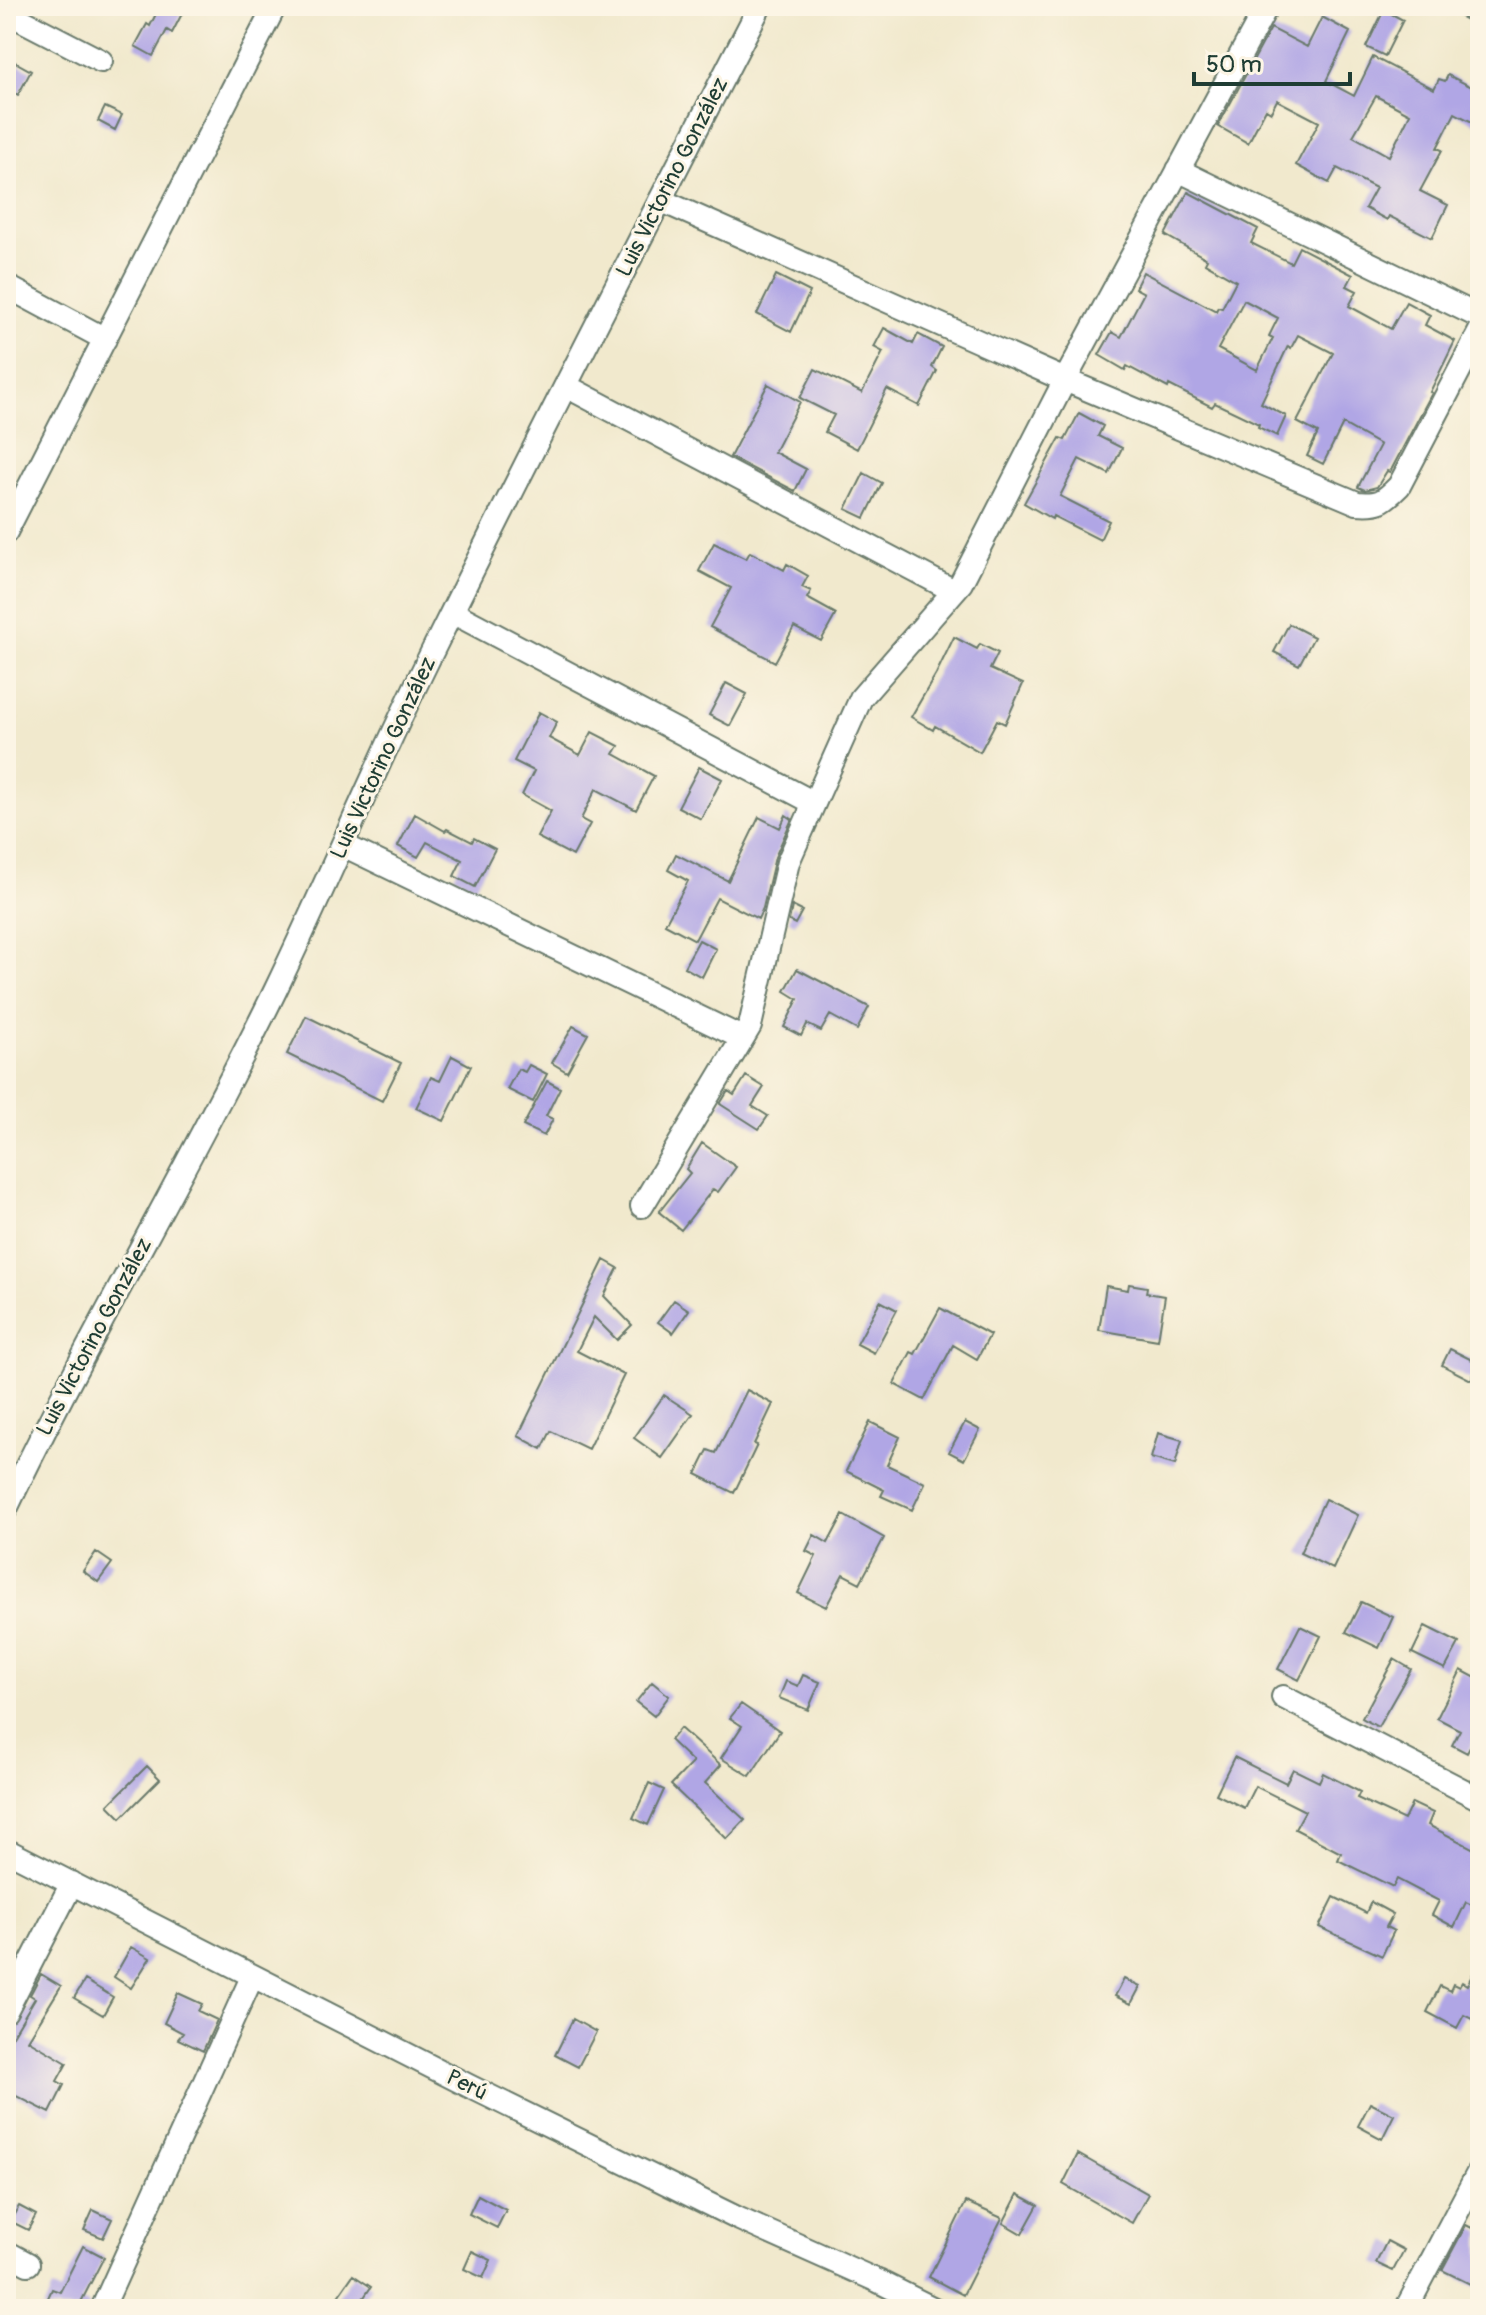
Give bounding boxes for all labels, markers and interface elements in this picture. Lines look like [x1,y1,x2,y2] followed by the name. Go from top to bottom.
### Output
[1194,36,1350,86] scale bar
[1206,50,1262,79] text: 50 m
[610,73,734,281] street label: Luis Victorino González
[324,652,442,864] street label: Luis Victorino González
[30,1233,158,1441] street label: Luis Victorino González
[442,2063,492,2107] street label: Perú

